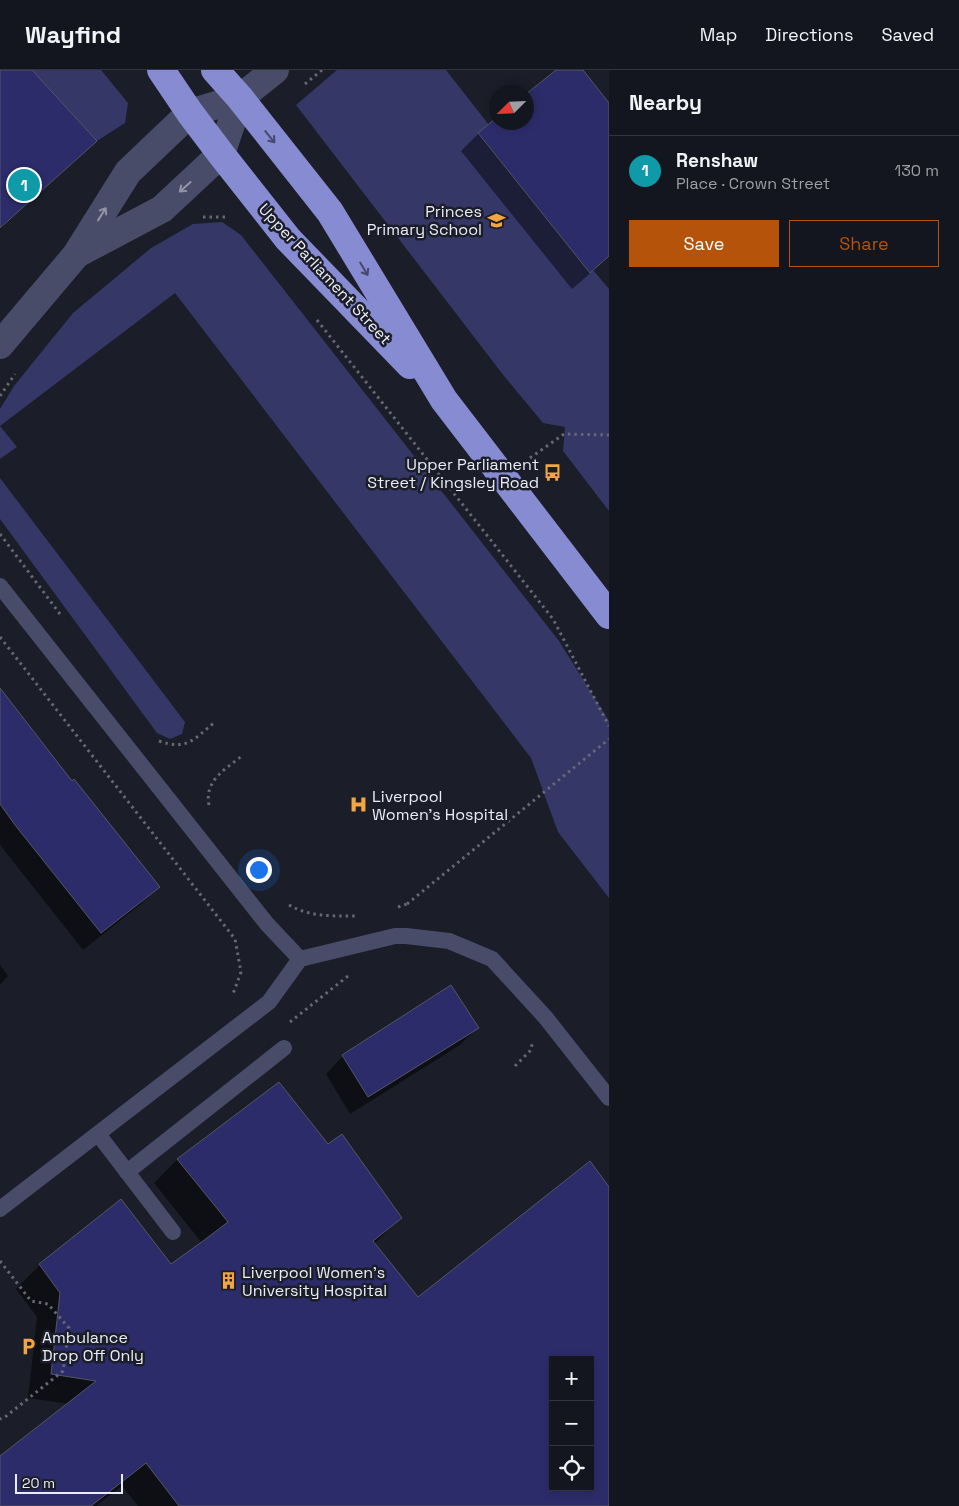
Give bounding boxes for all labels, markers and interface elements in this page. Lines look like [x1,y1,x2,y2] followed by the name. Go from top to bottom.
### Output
[25,19,121,50] text: Wayfind
[700,23,737,46] text: Map
[765,23,854,46] text: Directions
[882,23,934,46] text: Saved
[489,85,534,130] north arrow
[629,89,702,116] text: Nearby
[264,130,275,143] one-way arrow
[676,148,758,173] text: Renshaw
[641,160,649,181] text: 1
[895,160,939,181] text: 130 m
[8,166,40,204] pin: 1
[676,173,830,194] text: Place · Crown Street
[178,181,191,193] one-way arrow
[254,199,396,349] street label: Upper Parliament Street
[367,201,482,240] place label: Princes Primary School
[97,207,107,221] one-way arrow
[486,210,506,230] school or university icon: Princes Primary School
[629,220,779,267] button: Save
[789,220,939,267] button: Share
[360,261,370,275] one-way arrow
[367,454,539,493] place label: Upper Parliament Street / Kingsley Road
[543,463,563,483] bus stop icon: Upper Parliament Street / Kingsley Road
[372,786,508,825] place label: Liverpool Women's Hospital
[348,795,368,815] hospital icon: Liverpool Women's Hospital
[246,857,272,883] your location
[242,1262,387,1301] place label: Liverpool Women's University Hospital
[218,1271,238,1291] building icon: Liverpool Women's University Hospital
[42,1327,144,1366] place label: Ambulance Drop Off Only
[18,1336,38,1356] parking icon: Ambulance Drop Off Only
[549,1356,594,1491] map controls
[549,1356,594,1401] button: +
[549,1401,594,1446] button: −
[549,1446,594,1491] button: locate
[15,1471,122,1494] scale bar
[22,1474,55,1492] text: 20 m

